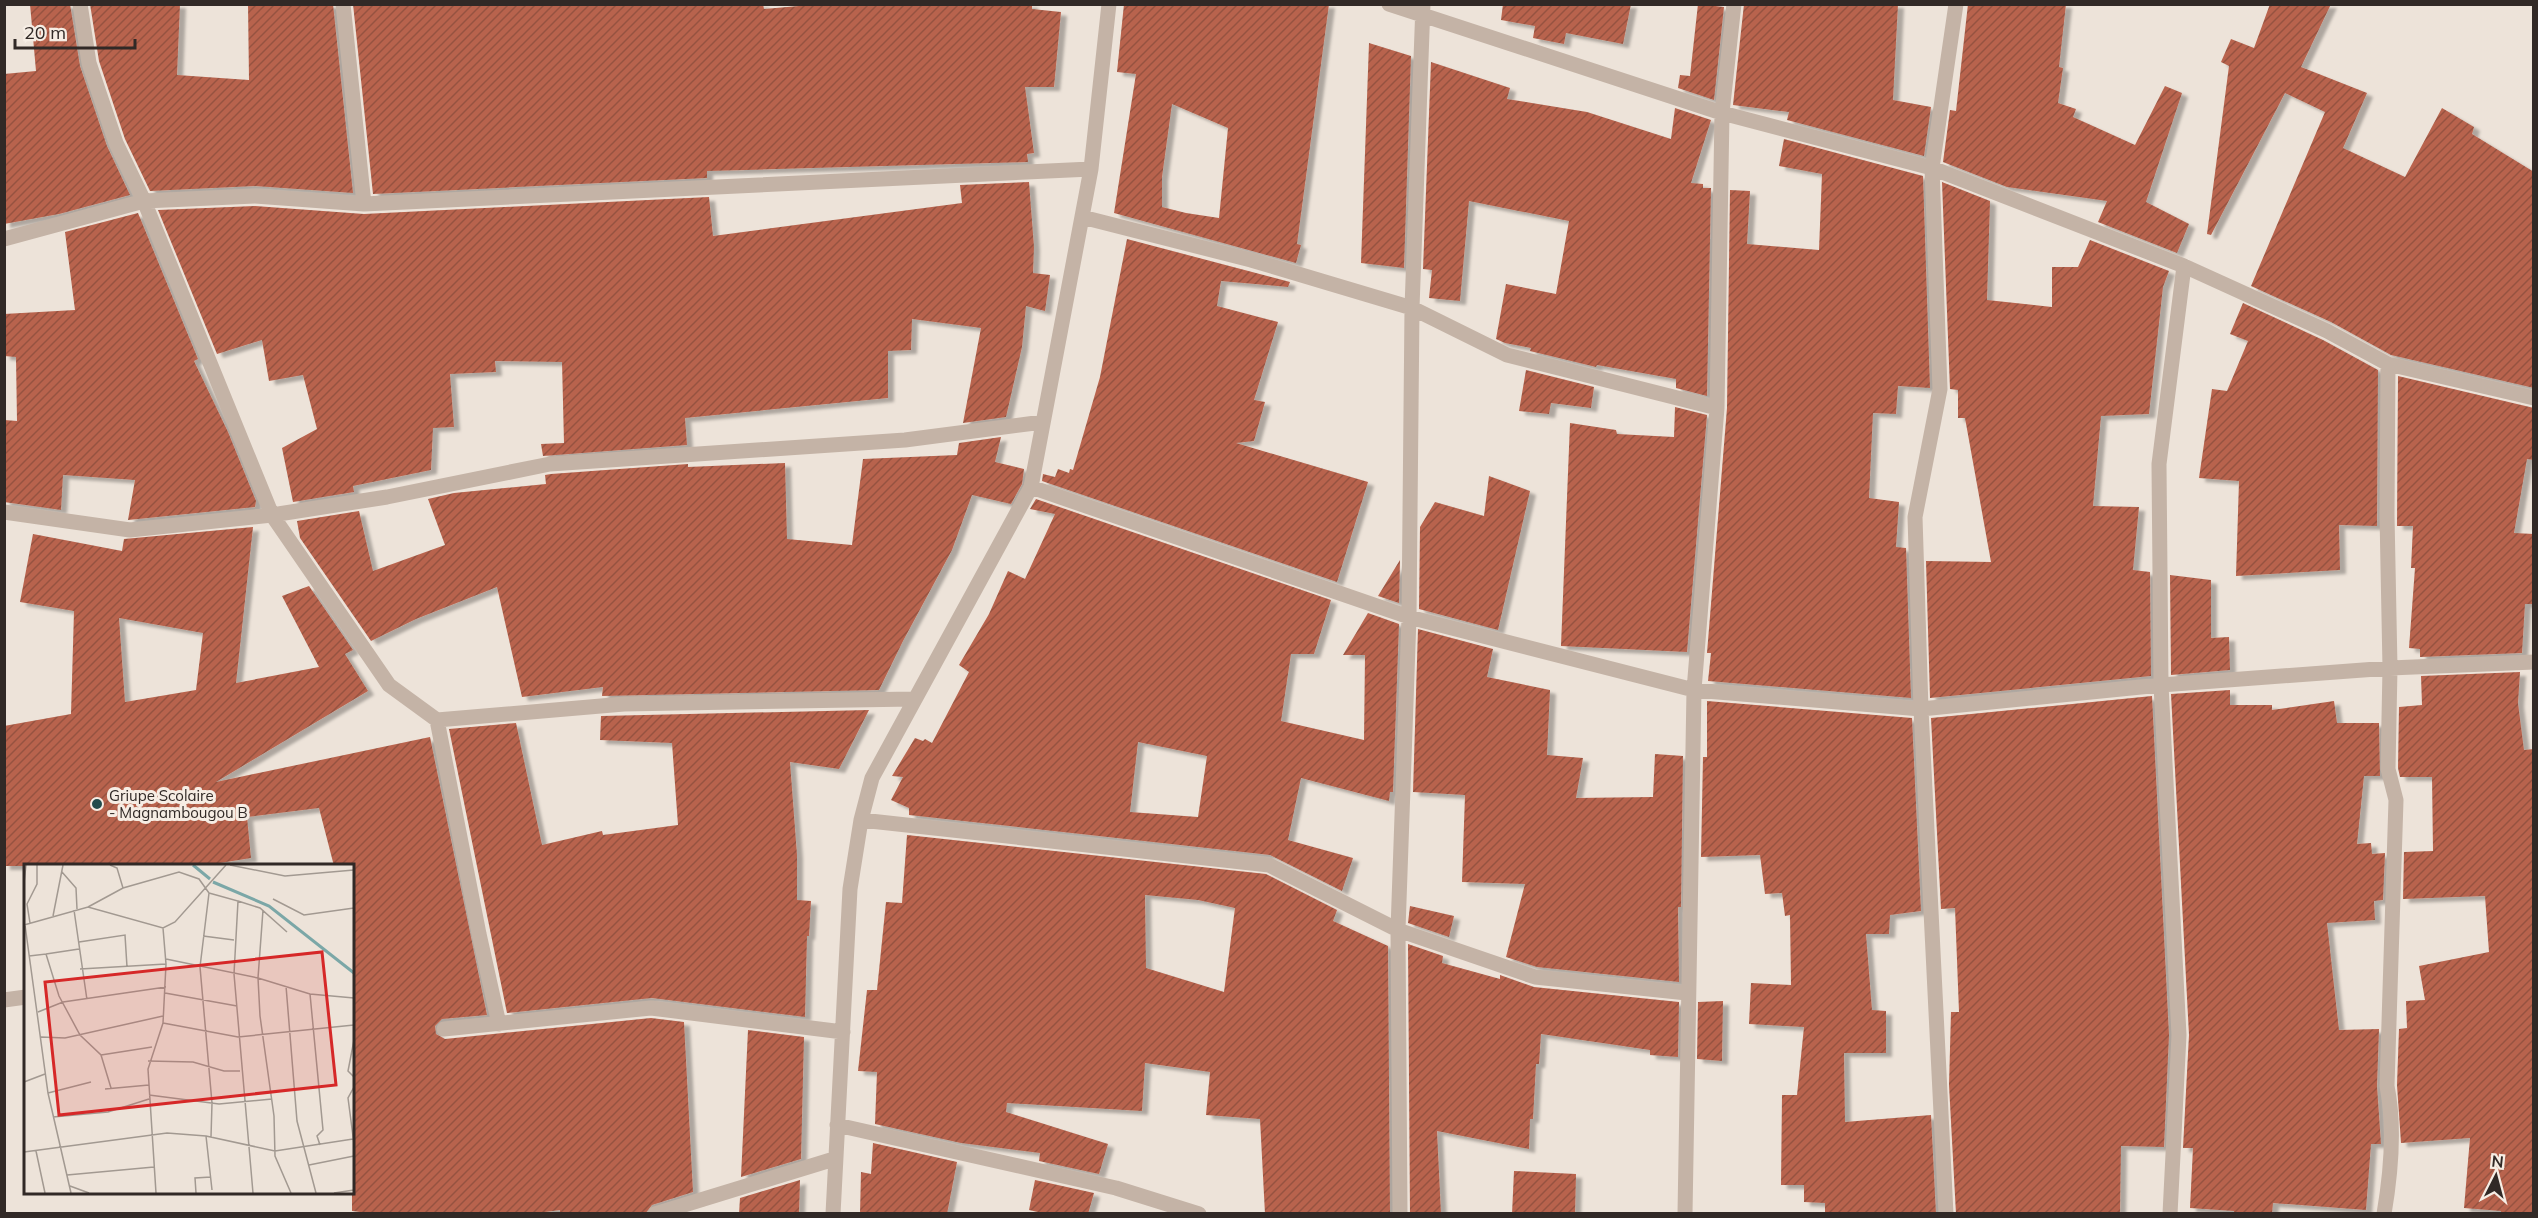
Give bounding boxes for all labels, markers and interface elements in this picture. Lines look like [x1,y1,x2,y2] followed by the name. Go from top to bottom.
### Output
[15,12,135,50] scale bar
[24,21,66,44] text: 20 m
[109,786,248,822] place label: Griupe Scolaire - Magnambougou B
[90,797,104,811] marker: Griupe Scolaire - Magnambougou B
[24,864,354,1194] inset map
[2466,1146,2526,1206] north arrow
[2491,1151,2505,1172] text: N

